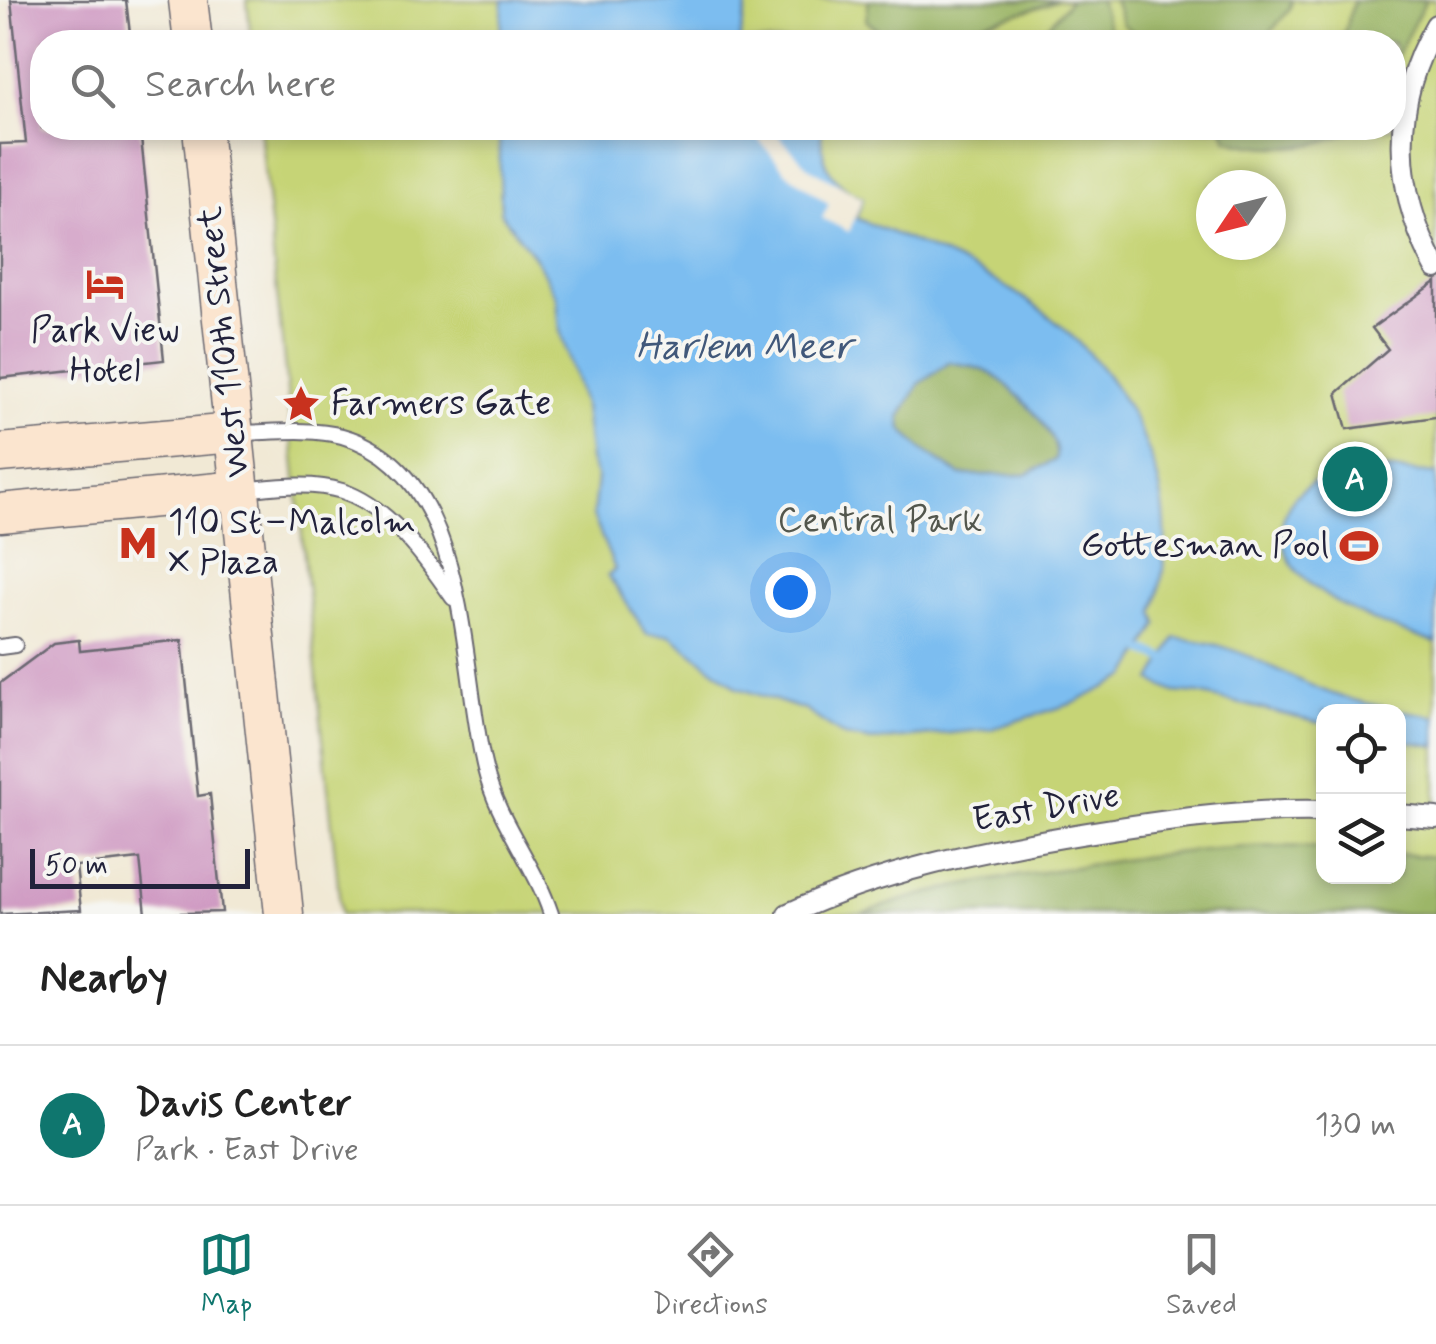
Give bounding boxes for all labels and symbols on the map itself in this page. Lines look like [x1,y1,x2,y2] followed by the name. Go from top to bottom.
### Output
[1196,170,1286,260] north arrow
[187,204,261,480] street label: West 110th Street
[84,263,126,305] hotel icon: Park View Hotel
[31,308,179,394] place label: Park View Hotel
[636,323,857,372] water label: Harlem Meer
[331,381,551,427] place label: Farmers Gate
[280,383,322,425] place icon: Farmers Gate
[1322,442,1388,516] pin: A
[777,498,983,544] park label: Central Park
[168,500,416,586] place label: 110 St–Malcolm X Plaza
[117,522,159,564] metro station icon: 110 St–Malcolm X Plaza
[1081,523,1329,569] place label: Gottesman Pool
[1338,525,1380,567] sports icon: Gottesman Pool
[765,567,816,618] your location
[969,772,1123,844] street label: East Drive
[30,844,250,888] scale bar

